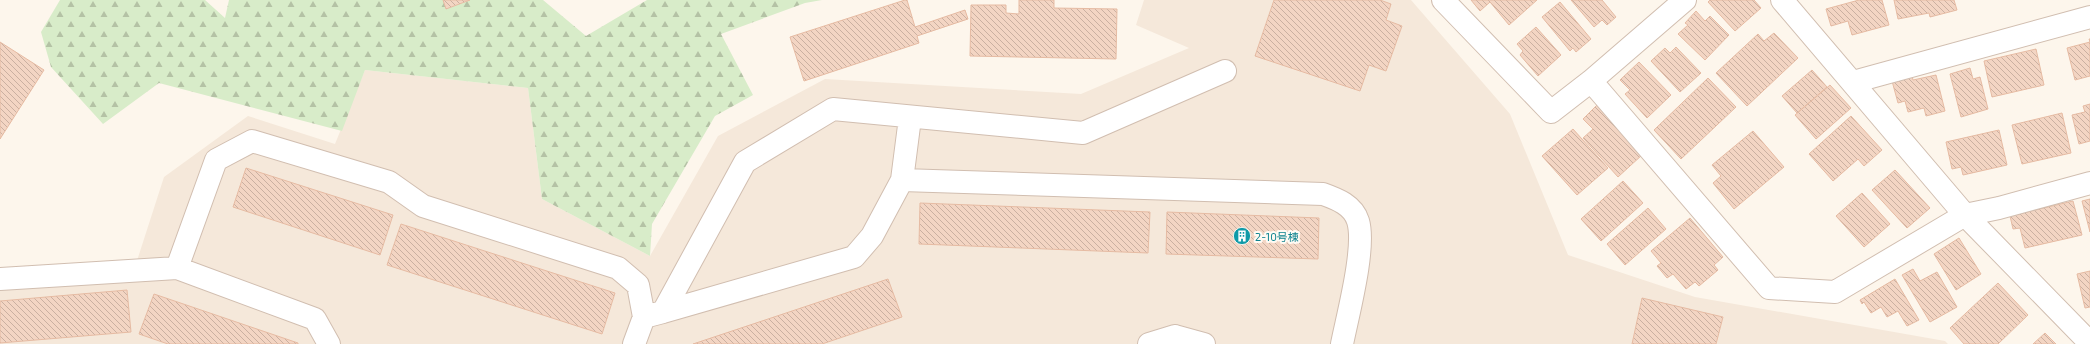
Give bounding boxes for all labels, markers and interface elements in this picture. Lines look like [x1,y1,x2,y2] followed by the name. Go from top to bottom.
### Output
[1232,226,1252,246] building icon: 2-10号棟
[1255,230,1299,243] place label: 2-10号棟

